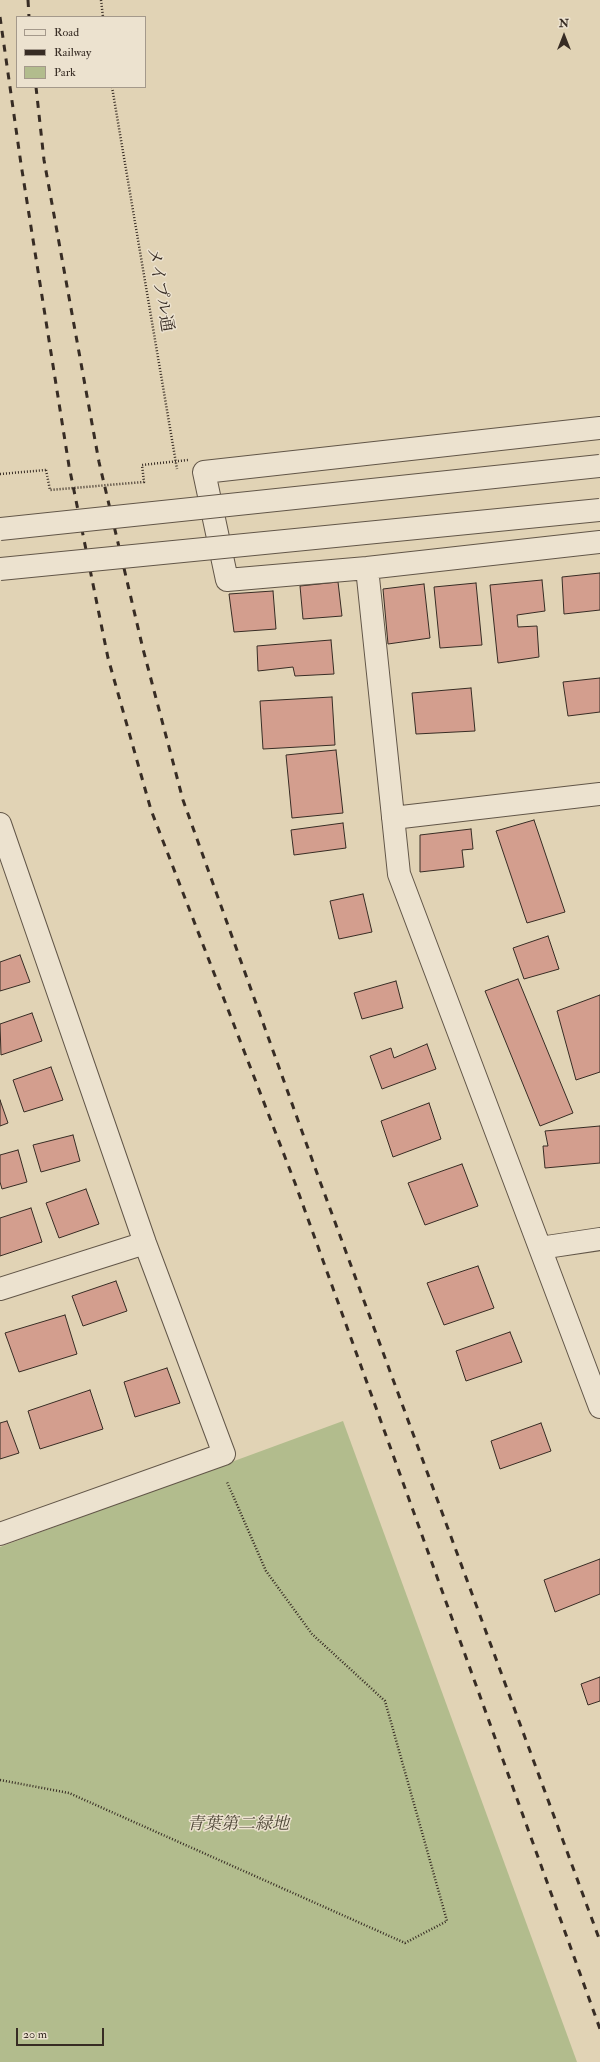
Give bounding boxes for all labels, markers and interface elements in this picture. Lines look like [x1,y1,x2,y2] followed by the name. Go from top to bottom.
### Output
[16,16,146,88] legend
[544,16,584,56] north arrow
[559,17,569,30] text: N
[54,25,79,40] text: Road
[54,45,91,60] text: Railway
[54,65,76,80] text: Park
[142,246,176,334] street label: メイプル通
[187,1815,289,1835] park label: 青葉第二緑地
[18,2020,106,2046] scale bar
[23,2027,47,2042] text: 20 m

